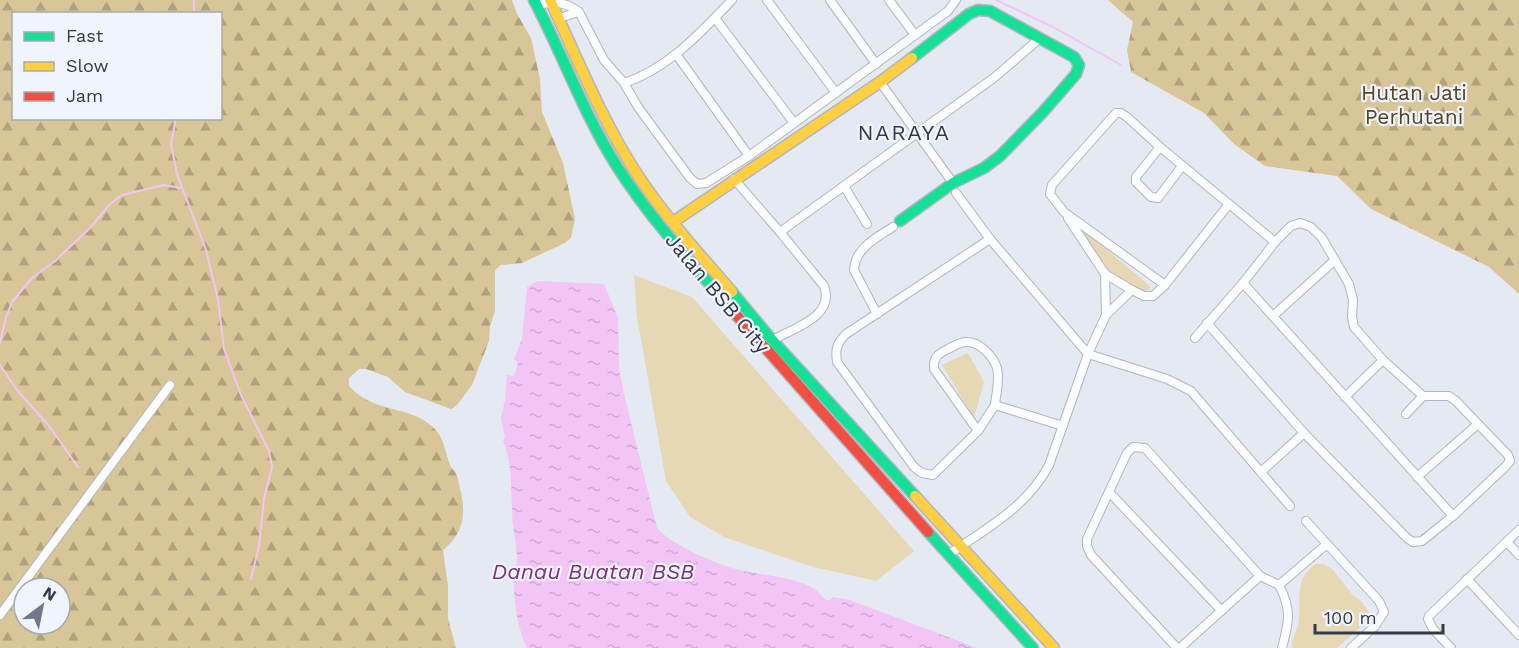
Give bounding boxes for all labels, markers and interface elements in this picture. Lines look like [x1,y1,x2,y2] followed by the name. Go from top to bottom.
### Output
[12,12,222,120] legend
[66,25,104,46] text: Fast
[66,55,109,76] text: Slow
[1361,80,1467,129] park label: Hutan Jati Perhutani
[66,85,103,106] text: Jam
[857,120,951,145] district label: NARAYA
[660,228,776,358] street label: Jalan BSB City
[492,559,694,584] water label: Danau Buatan BSB
[12,576,72,636] north arrow
[40,583,60,605] text: N
[1315,597,1442,635] scale bar
[1324,607,1377,628] text: 100 m

